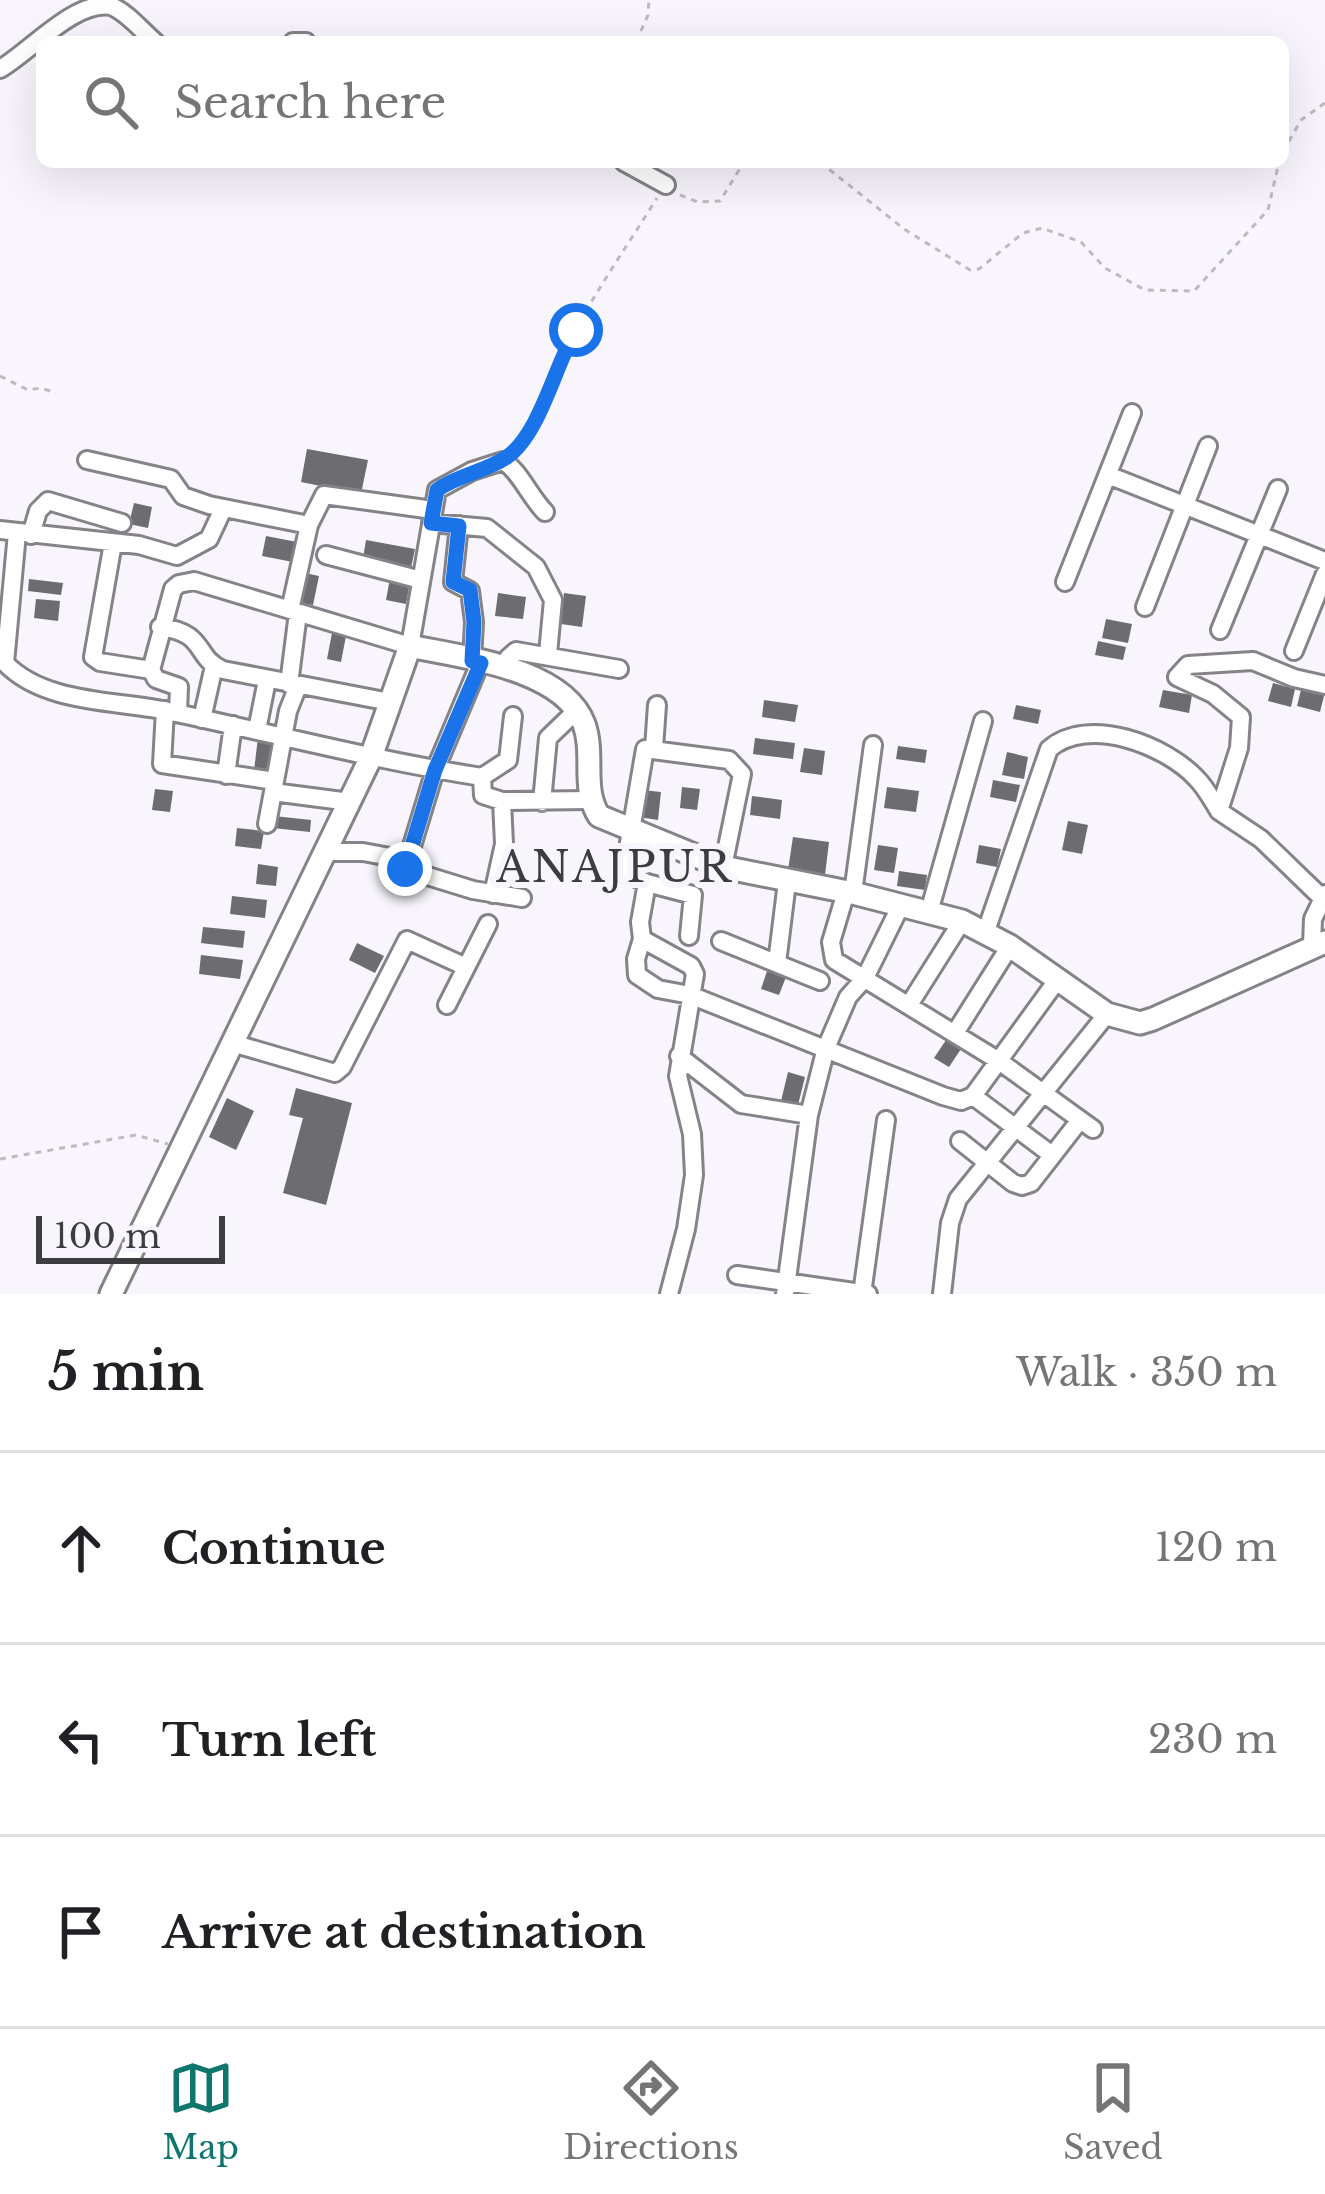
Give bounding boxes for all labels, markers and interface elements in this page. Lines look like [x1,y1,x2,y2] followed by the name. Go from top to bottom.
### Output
[36,36,1289,168] search box
[78,69,144,135] icon: search
[174,74,446,130] text: Search here
[549,303,603,357] route start
[495,841,734,893] district label: ANAJPUR
[378,842,432,896] route end
[36,1210,225,1263] scale bar
[54,1216,161,1257] text: 100 m
[48,1341,204,1404] text: 5 min
[1016,1348,1277,1397] text: Walk · 350 m
[48,1515,114,1581] icon: ahead
[162,1520,386,1576] text: Continue
[1155,1523,1277,1572] text: 120 m
[48,1707,114,1773] icon: left
[162,1712,376,1768] text: Turn left
[1148,1715,1277,1764] text: 230 m
[48,1899,114,1965] icon: arrive
[162,1904,646,1960] text: Arrive at destination
[162,2055,239,2168] tab: Map
[563,2055,739,2168] tab: Directions
[1063,2055,1163,2168] tab: Saved

